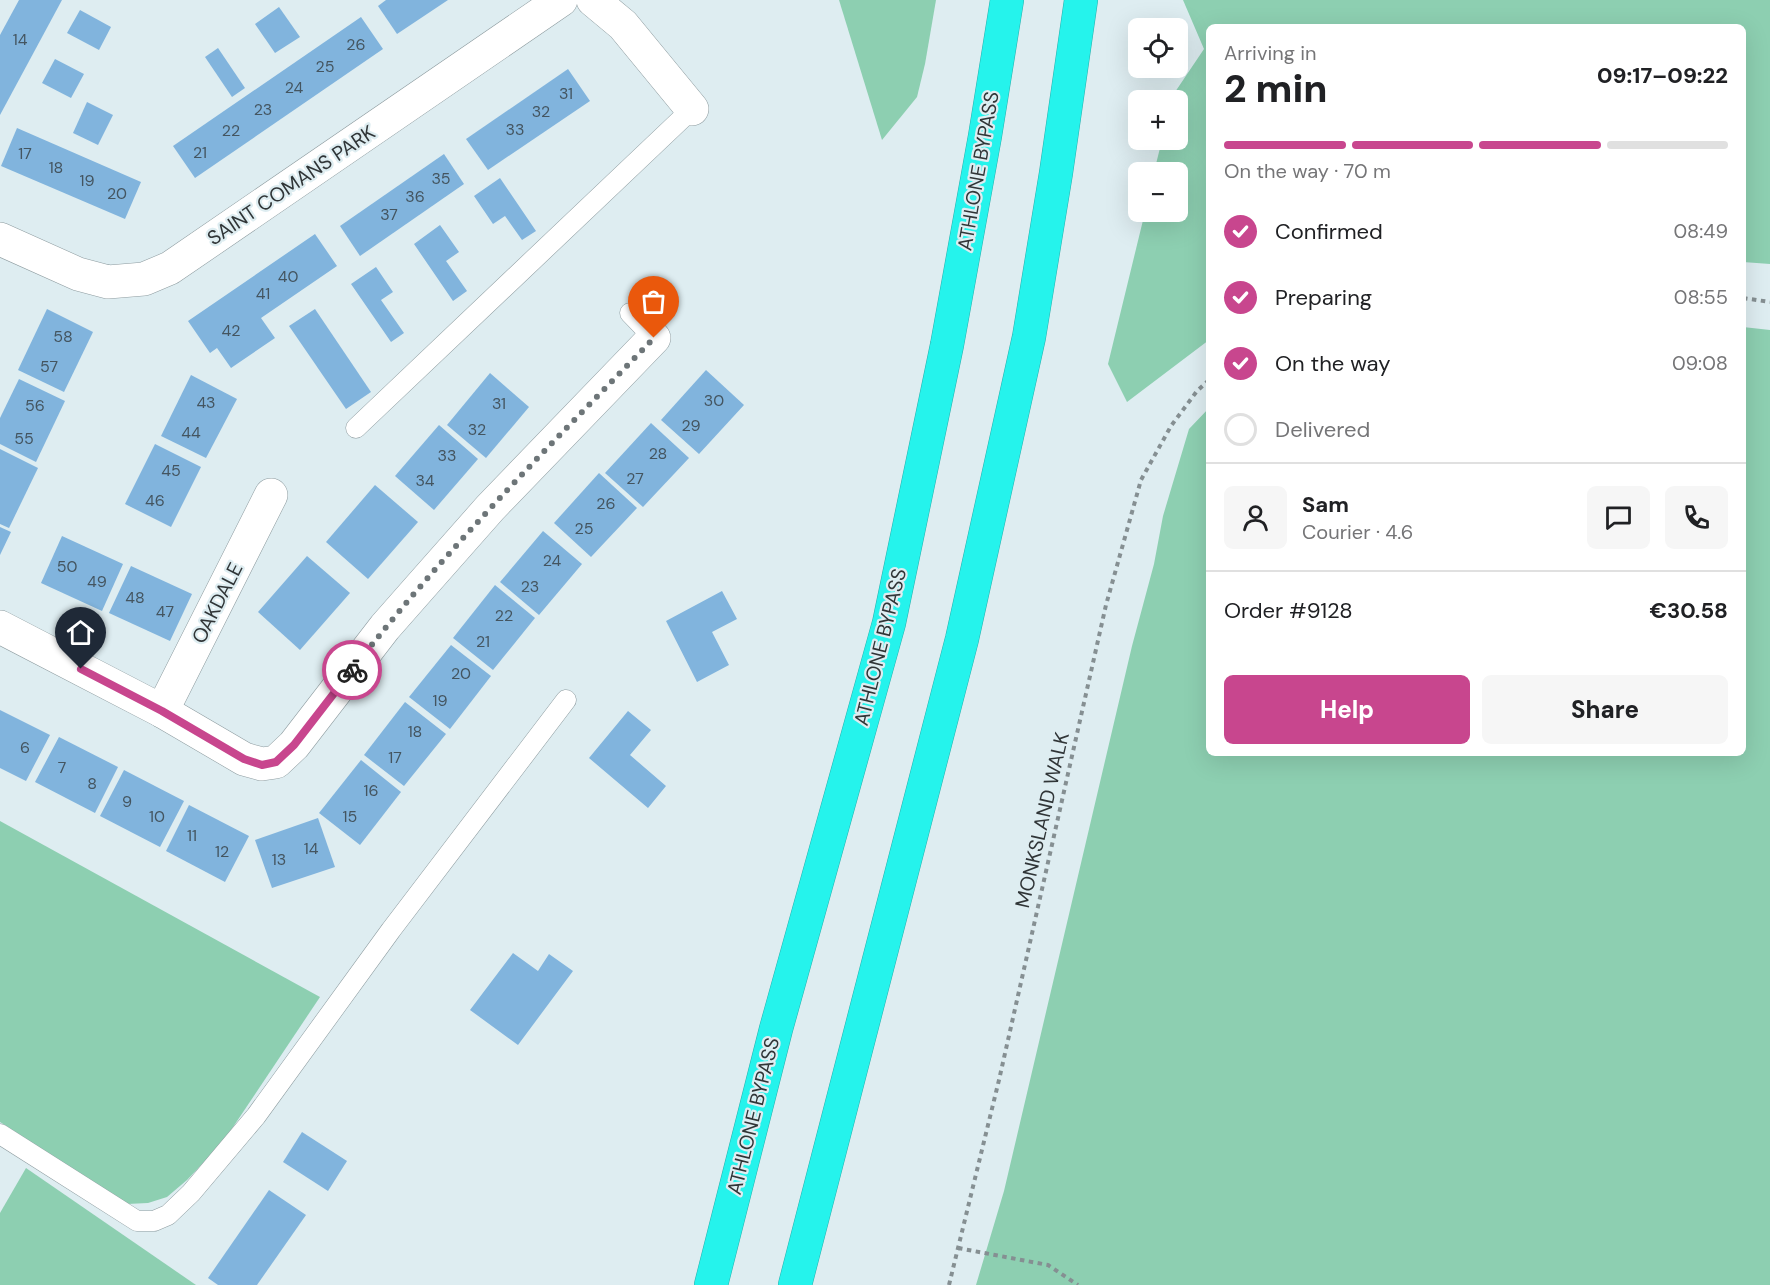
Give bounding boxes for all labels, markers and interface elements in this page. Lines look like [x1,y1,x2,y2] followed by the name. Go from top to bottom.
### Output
[1128,18,1188,222] map controls
[1128,18,1188,78] button: locate
[13,29,28,50] house number: 14
[346,34,366,55] house number: 26
[1224,40,1316,66] text: Arriving in
[316,56,334,77] house number: 25
[1597,61,1728,90] text: 09:17–09:22
[1224,63,1328,114] text: 2 min
[285,77,304,98] house number: 24
[559,83,573,104] house number: 31
[951,89,1005,253] street label: ATHLONE BYPASS
[1128,90,1188,150] button: +
[254,99,272,120] house number: 23
[532,101,550,122] house number: 32
[202,119,380,251] street label: SAINT COMANS PARK
[506,119,524,140] house number: 33
[222,120,240,141] house number: 22
[193,142,207,163] house number: 21
[18,143,32,164] house number: 17
[49,157,63,178] house number: 18
[1224,158,1391,184] text: On the way · 70 m
[1128,162,1188,222] button: −
[431,168,451,189] house number: 35
[79,170,95,191] house number: 19
[107,183,127,204] house number: 20
[405,186,425,207] house number: 36
[380,204,398,225] house number: 37
[1224,215,1257,248] icon: check
[1275,217,1383,246] text: Confirmed
[1673,218,1728,244] text: 08:49
[278,266,298,287] house number: 40
[628,276,679,338] pin
[1224,281,1257,314] icon: check
[256,283,270,304] house number: 41
[1275,283,1372,312] text: Preparing
[1674,284,1728,310] text: 08:55
[637,285,670,318] icon: bag
[222,320,240,341] house number: 42
[53,326,73,347] house number: 58
[1224,347,1257,380] icon: check
[1275,349,1390,378] text: On the way
[1672,350,1728,376] text: 09:08
[40,356,58,377] house number: 57
[704,390,724,411] house number: 30
[196,392,216,413] house number: 43
[492,393,506,414] house number: 31
[25,395,45,416] house number: 56
[681,415,701,436] house number: 29
[1275,415,1370,444] text: Delivered
[468,419,486,440] house number: 32
[181,422,201,443] house number: 44
[14,428,34,449] house number: 55
[649,443,667,464] house number: 28
[438,445,456,466] house number: 33
[161,460,181,481] house number: 45
[626,468,644,489] house number: 27
[415,470,435,491] house number: 34
[1224,486,1287,549] button: person
[1587,486,1650,549] button: chat
[1665,486,1728,549] button: phone
[145,490,165,511] house number: 46
[1302,490,1349,519] text: Sam
[596,493,616,514] house number: 26
[575,518,593,539] house number: 25
[1302,519,1413,545] text: Courier · 4.6
[543,550,562,571] house number: 24
[57,556,77,577] house number: 50
[186,558,248,648] street label: OAKDALE
[848,566,912,728] street label: ATHLONE BYPASS
[87,571,107,592] house number: 49
[521,576,539,597] house number: 23
[125,587,145,608] house number: 48
[1224,596,1353,625] text: Order #9128
[1650,596,1728,625] text: €30.58
[156,601,174,622] house number: 47
[495,605,513,626] house number: 22
[55,607,106,669] pin
[64,616,97,649] icon: home
[476,631,490,652] house number: 21
[322,640,382,700] courier
[336,654,369,687] icon: bike
[451,663,471,684] house number: 20
[1224,675,1470,744] button: Help
[1482,675,1728,744] button: Share
[432,690,448,711] house number: 19
[408,721,422,742] house number: 18
[1009,729,1075,910] street label: MONKSLAND WALK
[20,737,30,758] house number: 6
[388,747,402,768] house number: 17
[58,757,66,778] house number: 7
[87,773,97,794] house number: 8
[363,780,379,801] house number: 16
[122,791,132,812] house number: 9
[149,806,165,827] house number: 10
[343,806,357,827] house number: 15
[187,825,197,846] house number: 11
[304,838,319,859] house number: 14
[215,841,229,862] house number: 12
[272,849,286,870] house number: 13
[721,1035,785,1197] street label: ATHLONE BYPASS

